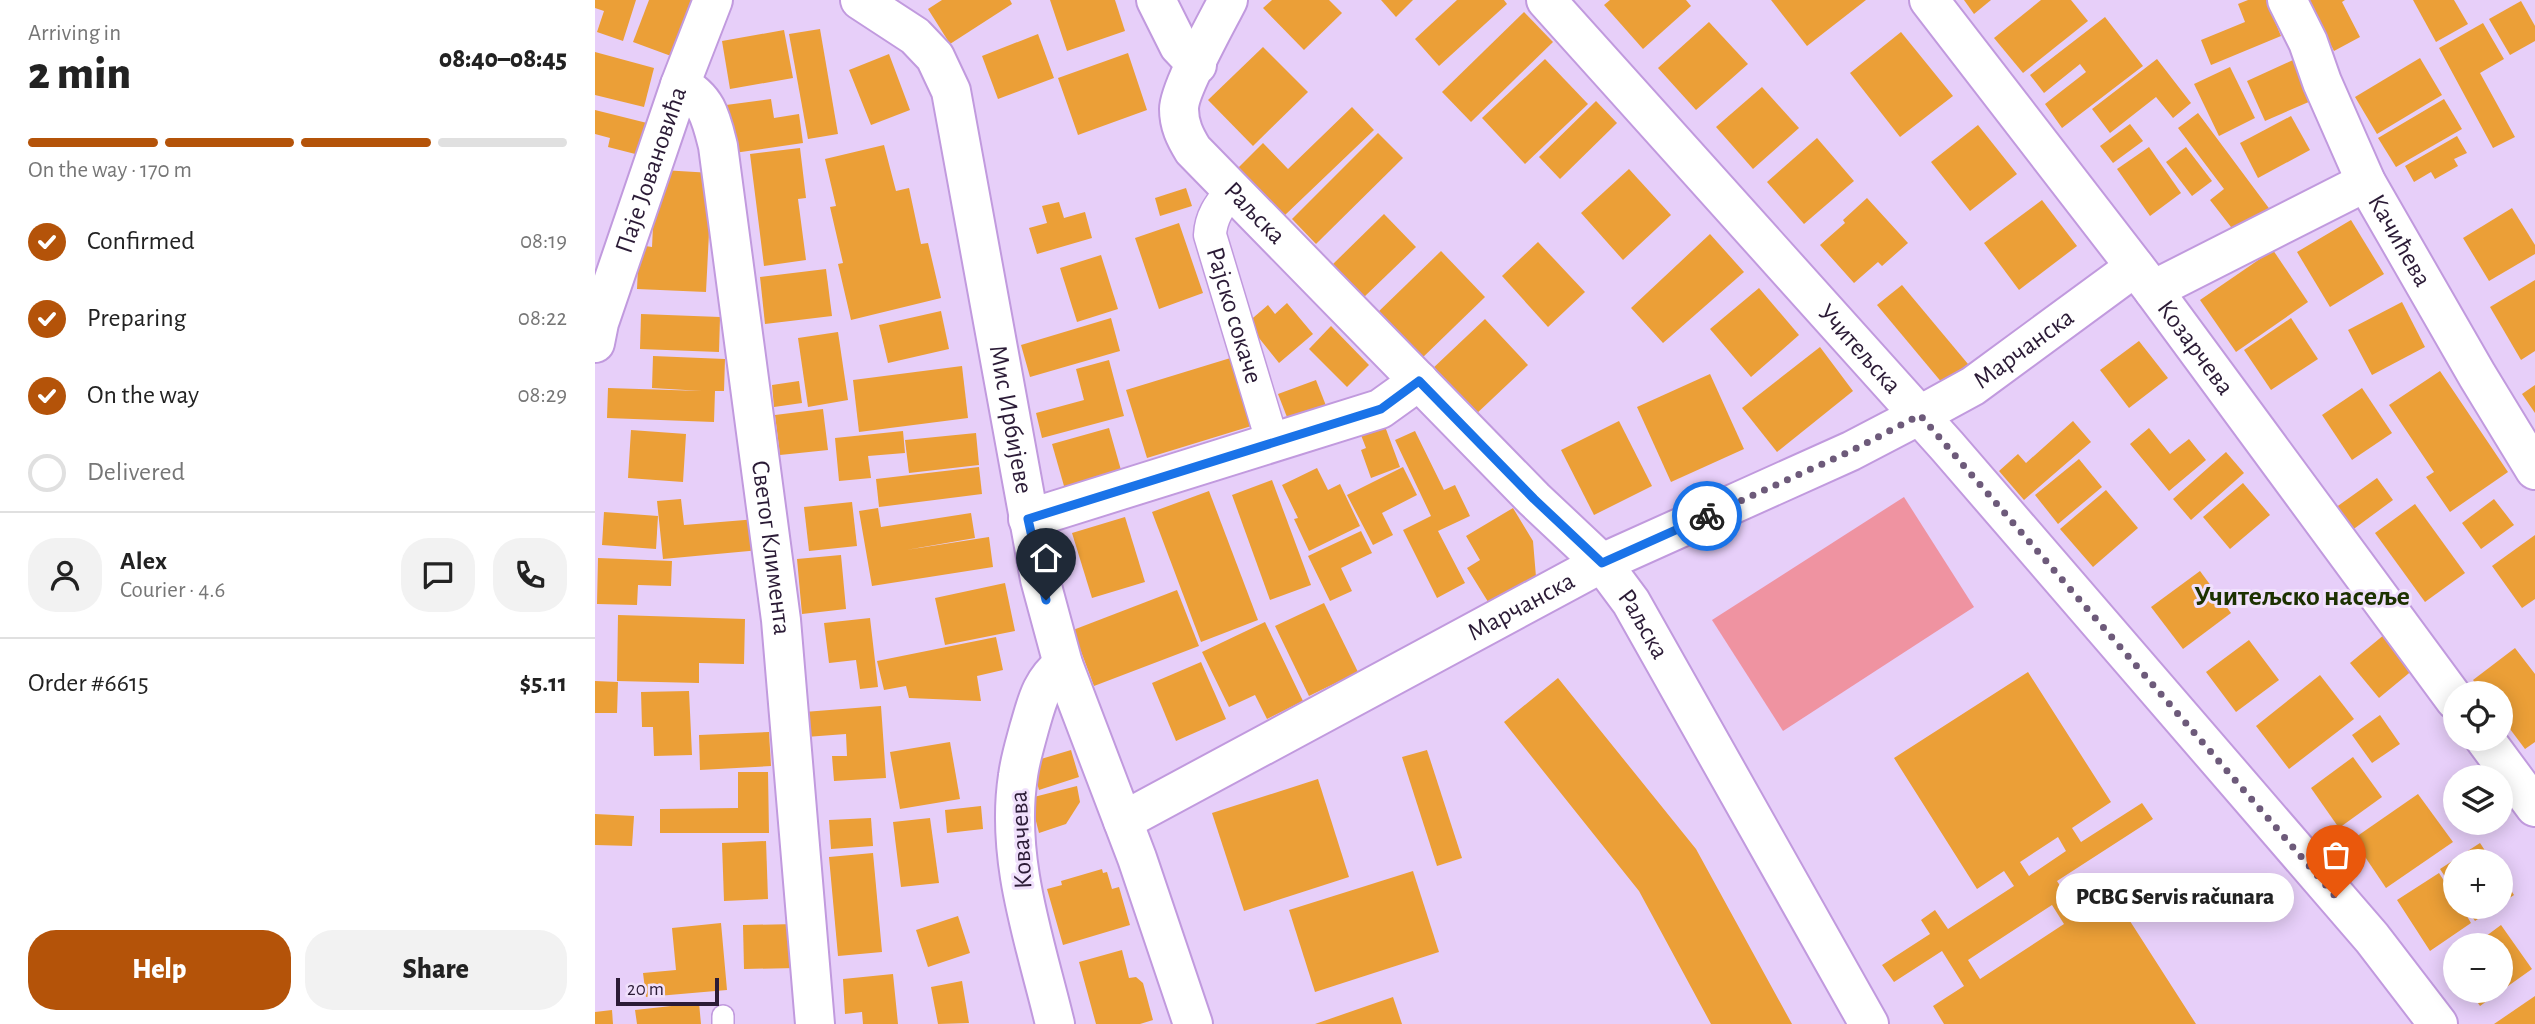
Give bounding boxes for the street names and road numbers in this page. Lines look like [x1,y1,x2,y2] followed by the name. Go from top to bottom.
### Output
[611,83,691,257] street label: Паје Јовановића
[1219,177,1290,249] street label: Раљска
[2363,190,2436,291] street label: Качићева
[1201,244,1267,387] street label: Рајско сокаче
[2152,295,2239,400] street label: Козарчева
[1813,299,1906,398] street label: Учитељска
[1969,304,2079,394] street label: Марчанска
[985,343,1037,496] street label: Мис Ирбијеве
[747,458,795,636] street label: Светог Климента
[1463,567,1579,646] street label: Марчанска
[1613,584,1673,663] street label: Раљска
[1005,790,1037,890] street label: Ковачева

